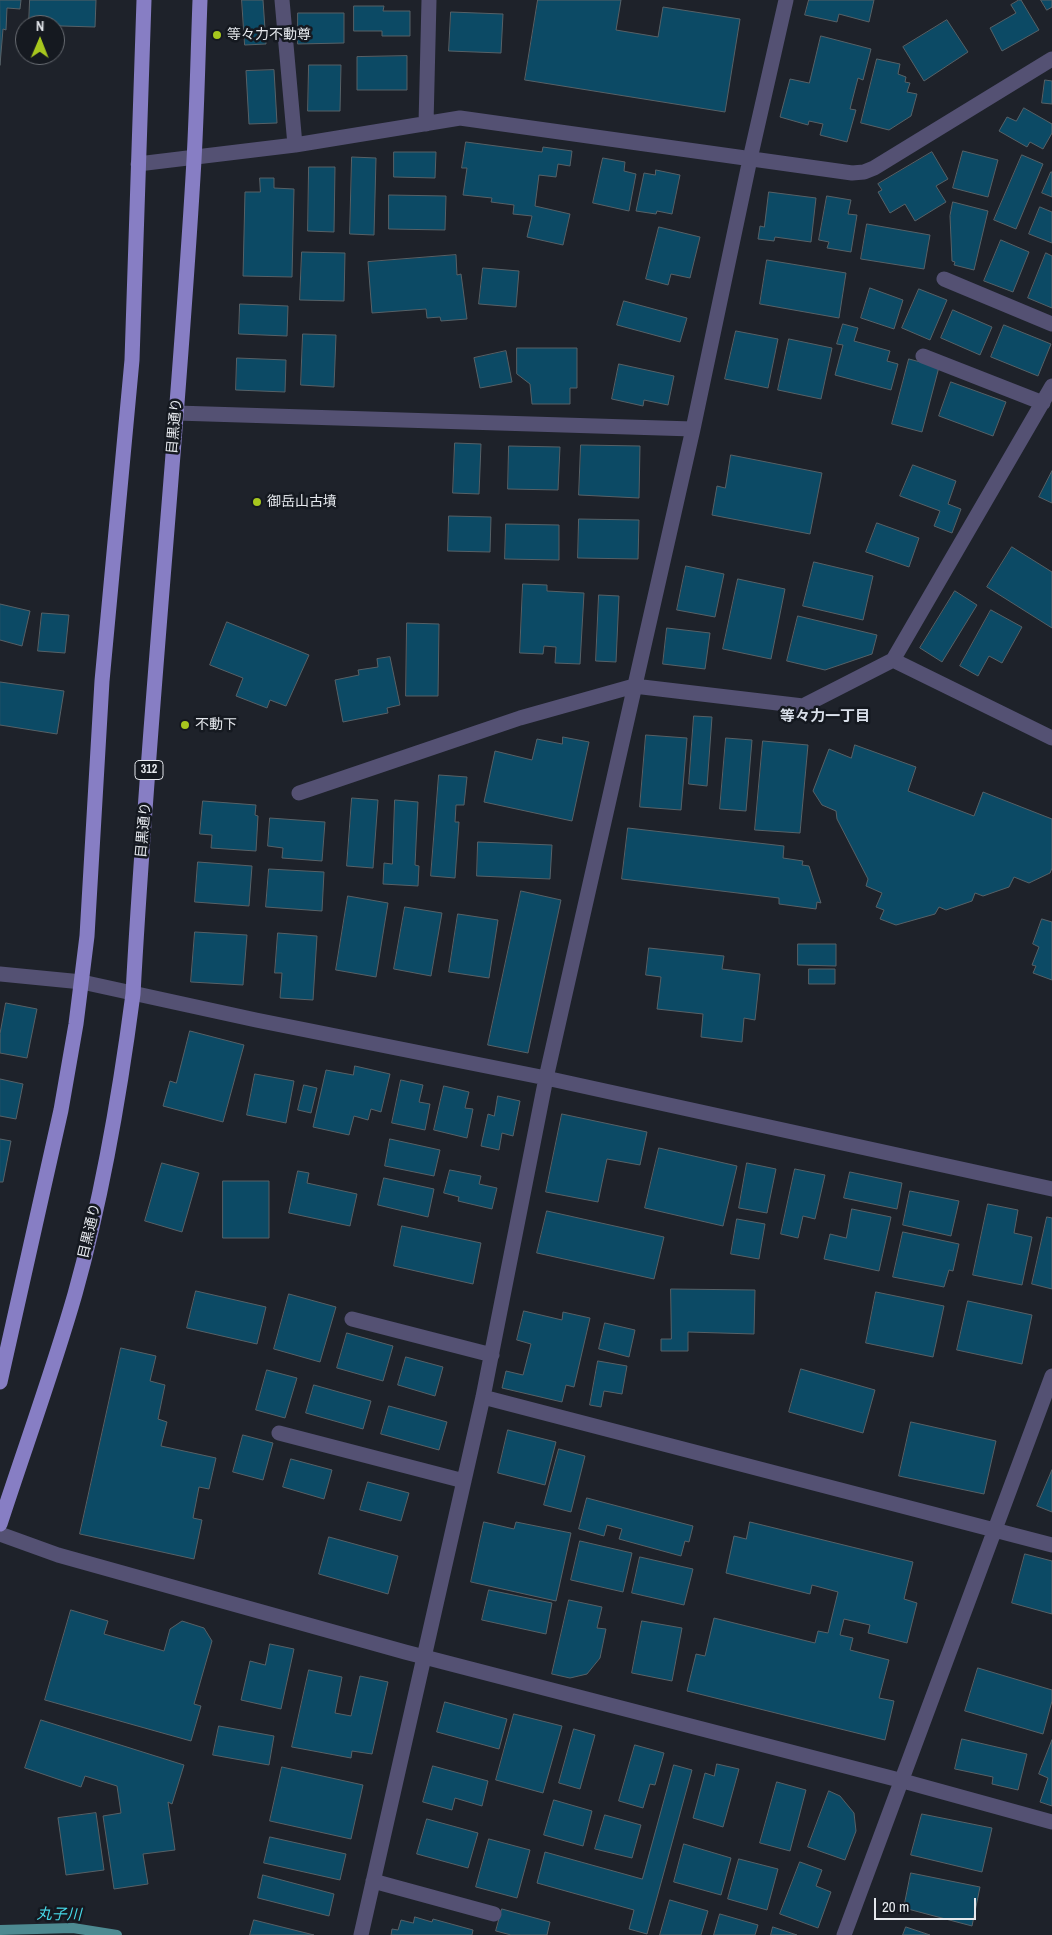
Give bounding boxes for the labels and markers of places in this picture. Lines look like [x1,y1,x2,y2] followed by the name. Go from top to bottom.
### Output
[227,27,311,43] place label: 等々力不動尊
[211,29,223,41] marker: 等々力不動尊
[267,494,337,510] place label: 御岳山古墳
[251,496,263,508] marker: 御岳山古墳
[195,717,237,733] place label: 不動下
[179,719,191,731] marker: 不動下

